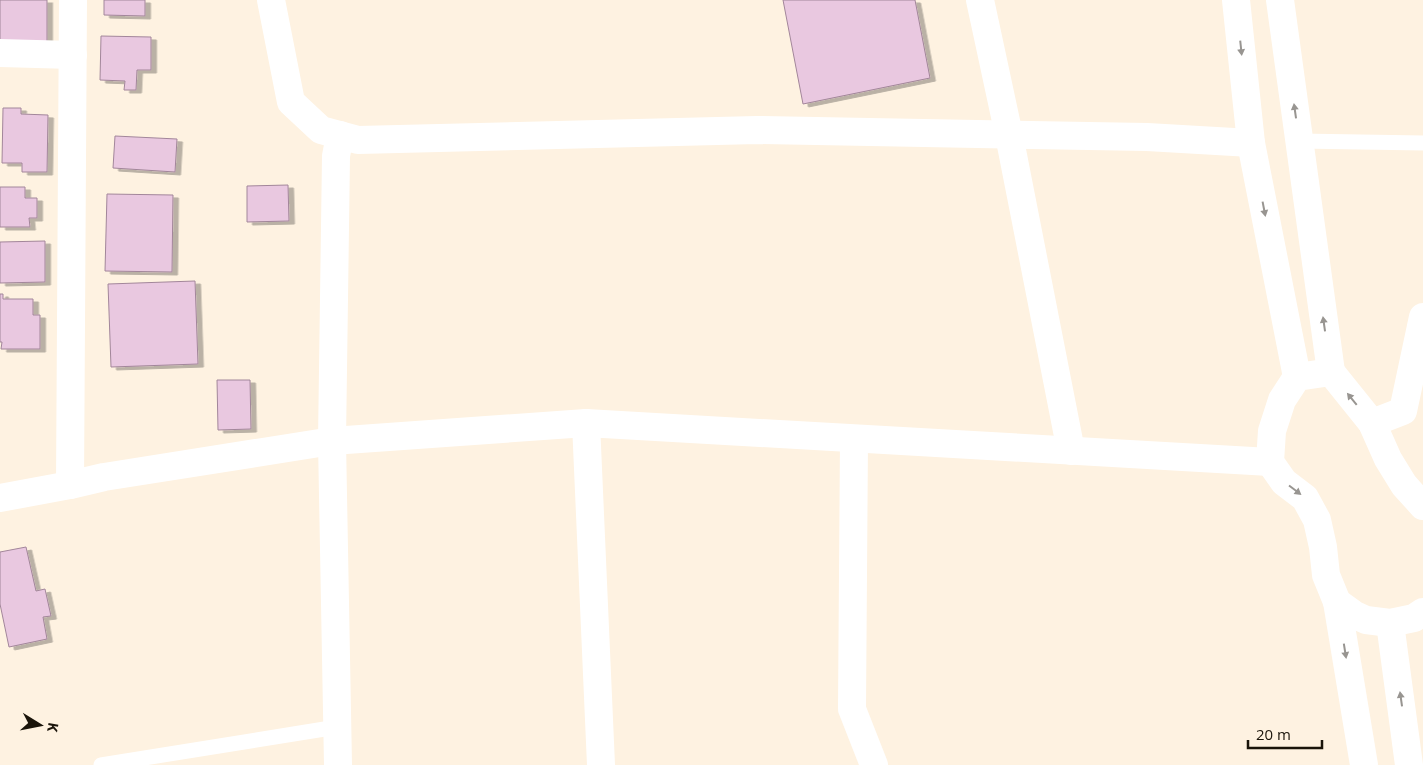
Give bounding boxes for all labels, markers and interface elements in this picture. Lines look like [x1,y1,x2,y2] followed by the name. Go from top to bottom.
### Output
[1237,41,1245,57] one-way arrow
[1291,102,1299,118] one-way arrow
[1260,202,1268,217] one-way arrow
[1320,315,1328,331] one-way arrow
[1347,393,1358,406] one-way arrow
[1288,485,1301,496] one-way arrow
[1341,643,1349,659] one-way arrow
[1396,691,1404,707] one-way arrow
[15,700,65,750] north arrow
[1248,718,1322,750] scale bar
[43,721,63,734] text: K
[1256,724,1291,744] text: 20 m

